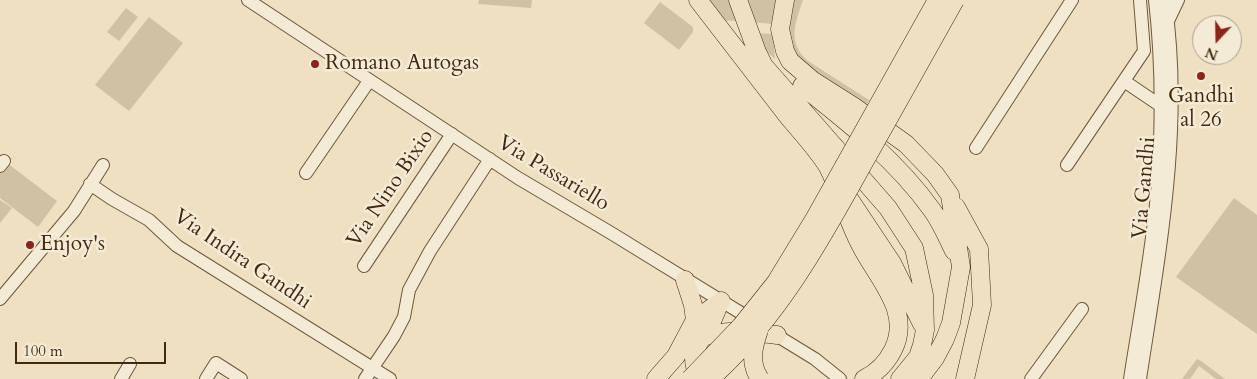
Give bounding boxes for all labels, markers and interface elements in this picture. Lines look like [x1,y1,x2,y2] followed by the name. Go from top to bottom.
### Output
[1192,15,1242,65] north arrow
[1203,42,1221,65] text: N
[325,51,479,77] place label: Romano Autogas
[309,58,321,70] marker: Romano Autogas
[1195,70,1207,82] marker: Gandhi al 26
[1168,84,1234,134] place label: Gandhi al 26
[342,125,440,253] street label: Via Nino Bixio
[493,131,613,217] street label: Via Passariello
[1128,136,1162,240] street label: Via Gandhi
[168,205,316,315] street label: Via Indira Gandhi
[40,232,105,258] place label: Enjoy's
[24,239,36,251] marker: Enjoy's
[18,332,169,364] scale bar
[23,341,63,361] text: 100 m

